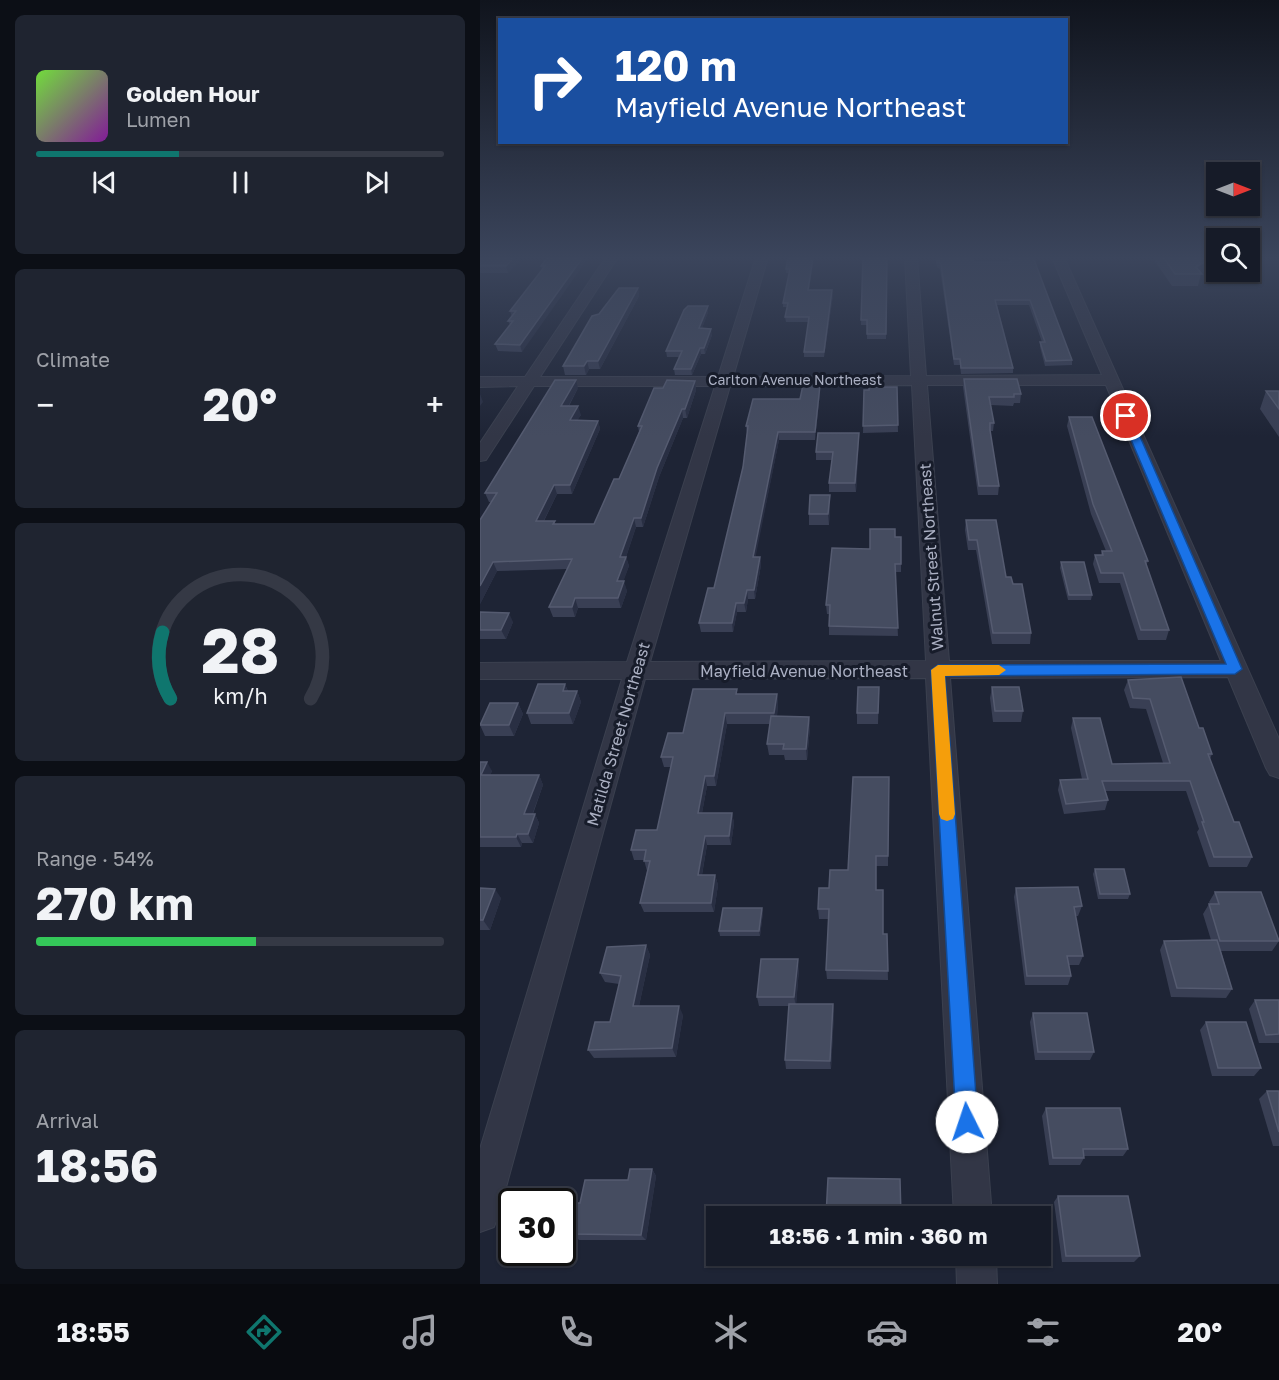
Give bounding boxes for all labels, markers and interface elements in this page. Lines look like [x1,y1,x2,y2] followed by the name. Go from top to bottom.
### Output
[615,40,737,90] text: 120 m
[516,42,594,120] icon: right
[126,80,260,107] text: Golden Hour
[615,91,966,123] text: Mayfield Avenue Northeast
[126,107,191,131] text: Lumen
[1206,162,1260,216] north arrow
[1206,162,1260,282] map controls
[88,166,121,199] icon: previous
[224,166,257,199] icon: pause
[360,166,393,199] icon: next
[1206,228,1260,282] button: search
[36,347,110,371] text: Climate
[708,371,882,388] street label: Carlton Avenue Northeast
[203,377,277,431] text: 20°
[36,385,54,424] text: −
[426,385,444,424] text: +
[1100,390,1151,441] pin
[1109,399,1142,432] icon: arrive
[914,463,948,651] street label: Walnut Street Northeast
[201,612,279,687] text: 28
[582,640,654,828] street label: Matilda Street Northeast
[700,661,908,681] street label: Mayfield Avenue Northeast
[213,683,267,709] text: km/h
[36,846,154,870] text: Range · 54%
[36,876,194,930] text: 270 km
[935,1090,999,1154] position arrow
[36,1108,99,1132] text: Arrival
[36,1138,158,1192] text: 18:56
[498,1188,576,1266] speed limit sign: 30
[770,1222,987,1249] text: 18:56 · 1 min · 360 m
[243,1311,285,1353] icon: directions
[399,1311,441,1353] icon: music
[555,1311,597,1353] icon: phone
[710,1311,752,1353] icon: climate
[866,1311,908,1353] icon: car
[1022,1311,1064,1353] icon: filters
[57,1316,130,1348] text: 18:55
[1178,1316,1222,1348] text: 20°

